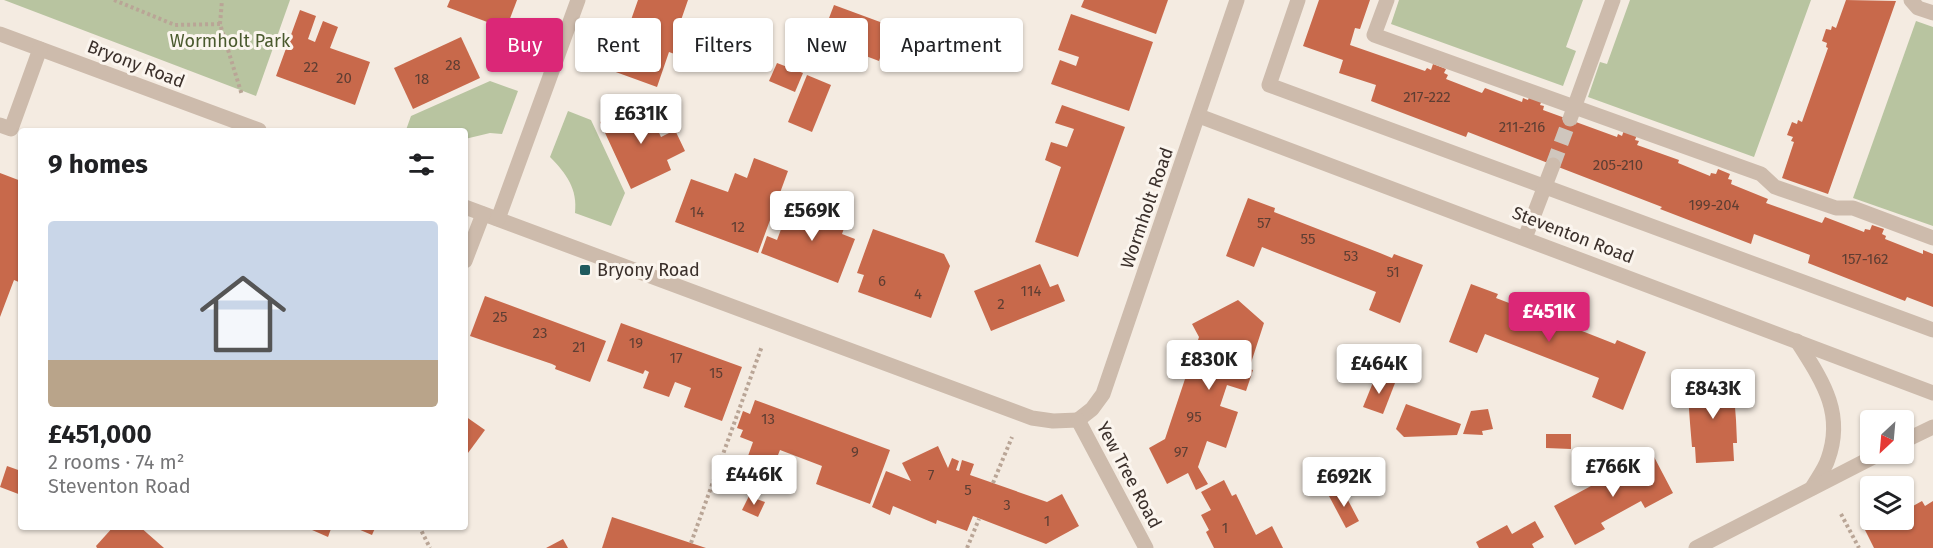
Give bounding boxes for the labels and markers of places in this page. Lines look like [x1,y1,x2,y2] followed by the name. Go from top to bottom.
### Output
[599,94,683,145] pin: £631K
[770,191,854,242] pin: £569K
[597,259,700,281] place label: Bryony Road
[578,263,592,277] marker: Bryony Road
[1507,292,1591,343] pin: £451K
[1167,340,1251,391] pin: £830K
[1337,344,1421,395] pin: £464K
[1671,369,1755,420] pin: £843K
[1571,447,1655,498] pin: £766K
[712,455,796,506] pin: £446K
[1302,457,1386,508] pin: £692K

